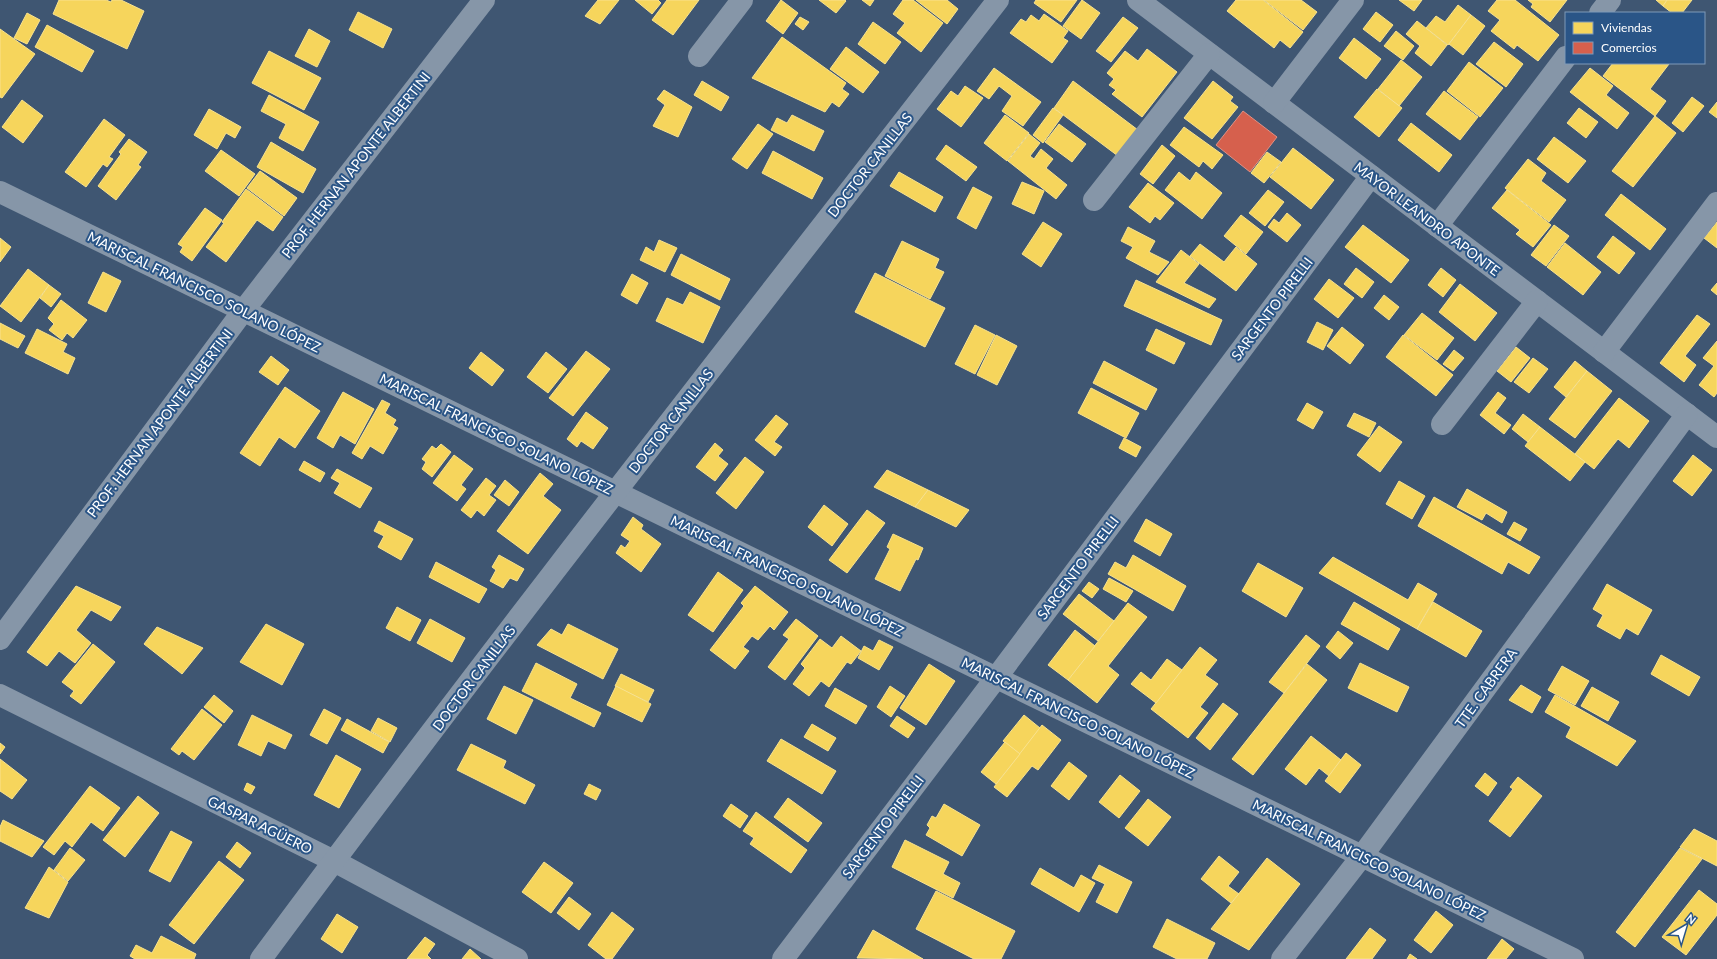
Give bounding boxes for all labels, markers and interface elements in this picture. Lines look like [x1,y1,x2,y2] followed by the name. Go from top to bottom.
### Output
[1565,12,1705,64] legend
[1601,20,1652,35] text: Viviendas
[1601,40,1657,55] text: Comercios
[278,68,434,261] street label: PROF. HERNAN APONTE ALBERTINI
[824,109,916,220] street label: DOCTOR CANILLAS
[1351,158,1504,279] street label: MAYOR LEANDRO APONTE
[85,227,324,356] street label: MARISCAL FRANCISCO SOLANO LÓPEZ
[1227,254,1316,364] street label: SARGENTO PIRELLI
[83,325,236,520] street label: PROF. HERNAN APONTE ALBERTINI
[625,365,717,476] street label: DOCTOR CANILLAS
[377,369,616,498] street label: MARISCAL FRANCISCO SOLANO LÓPEZ
[668,511,907,640] street label: MARISCAL FRANCISCO SOLANO LÓPEZ
[1033,513,1122,623] street label: SARGENTO PIRELLI
[428,622,519,734] street label: DOCTOR CANILLAS
[1451,644,1521,731] street label: TTE. CABRERA
[959,653,1198,782] street label: MARISCAL FRANCISCO SOLANO LÓPEZ
[838,772,927,882] street label: SARGENTO PIRELLI
[205,792,315,857] street label: GASPAR AGÜERO
[1250,795,1489,924] street label: MARISCAL FRANCISCO SOLANO LÓPEZ
[1665,907,1705,947] north arrow
[1684,911,1699,926] text: N

